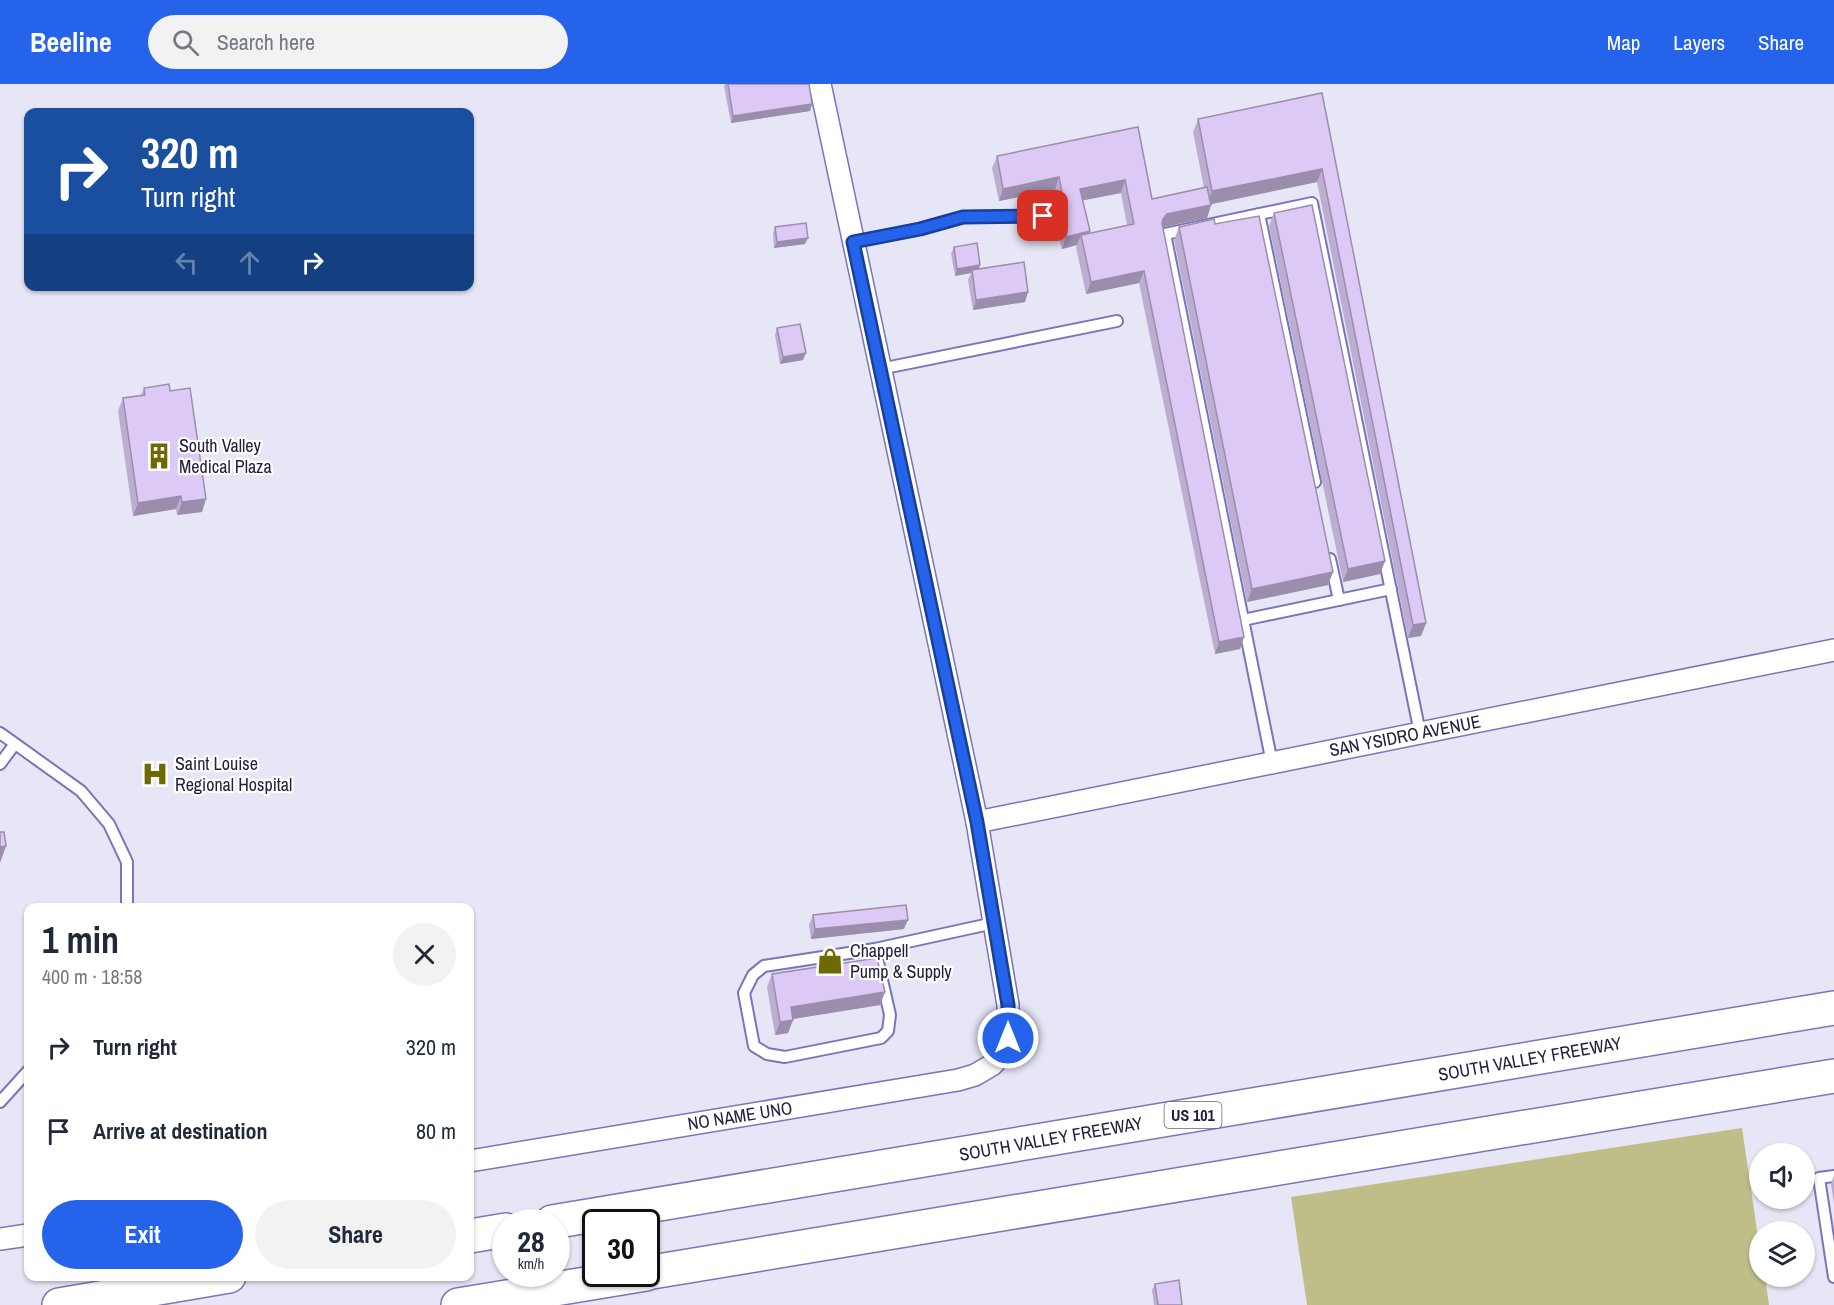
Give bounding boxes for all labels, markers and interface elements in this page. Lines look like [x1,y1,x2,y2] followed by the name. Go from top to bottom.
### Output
[148,15,568,69] search box
[30,23,112,61] text: Beeline
[169,26,202,59] icon: search
[217,27,315,57] text: Search here
[1607,28,1640,57] text: Map
[1673,28,1725,57] text: Layers
[1758,28,1804,57] text: Share
[141,125,239,181] text: 320 m
[42,132,120,210] icon: right
[141,179,235,215] text: Turn right
[1017,190,1068,241] pin
[1026,199,1059,232] icon: arrive
[170,246,203,279] icon: left
[233,246,266,279] icon: ahead
[296,246,329,279] icon: right
[179,433,272,479] place label: South Valley Medical Plaza
[144,441,174,471] building icon: South Valley Medical Plaza
[1327,709,1483,762] street label: SAN YSIDRO AVENUE
[175,751,292,797] place label: Saint Louise Regional Hospital
[140,759,170,789] hospital icon: Saint Louise Regional Hospital
[42,916,119,964] text: 1 min
[393,923,456,986] button: close
[850,938,952,984] place label: Chappell Pump & Supply
[815,946,845,976] shop icon: Chappell Pump & Supply
[42,963,142,990] text: 400 m · 18:58
[976,1006,1040,1070] position arrow
[1436,1030,1624,1087] street label: SOUTH VALLEY FREEWAY
[42,1031,75,1064] icon: right
[93,1032,177,1062] text: Turn right
[406,1032,456,1062] text: 320 m
[686,1095,794,1136] street label: NO NAME UNO
[1164,1102,1222,1128] road number: US 101
[957,1110,1145,1167] street label: SOUTH VALLEY FREEWAY
[42,1115,75,1148] icon: arrive
[93,1116,267,1146] text: Arrive at destination
[416,1116,456,1146] text: 80 m
[1749,1143,1815,1287] map controls
[1749,1143,1815,1209] button: sound
[42,1200,243,1269] button: Exit
[255,1200,456,1269] button: Share
[582,1209,660,1287] speed limit sign: 30
[517,1221,545,1261] text: 28
[1749,1221,1815,1287] button: layers
[518,1253,544,1274] text: km/h

